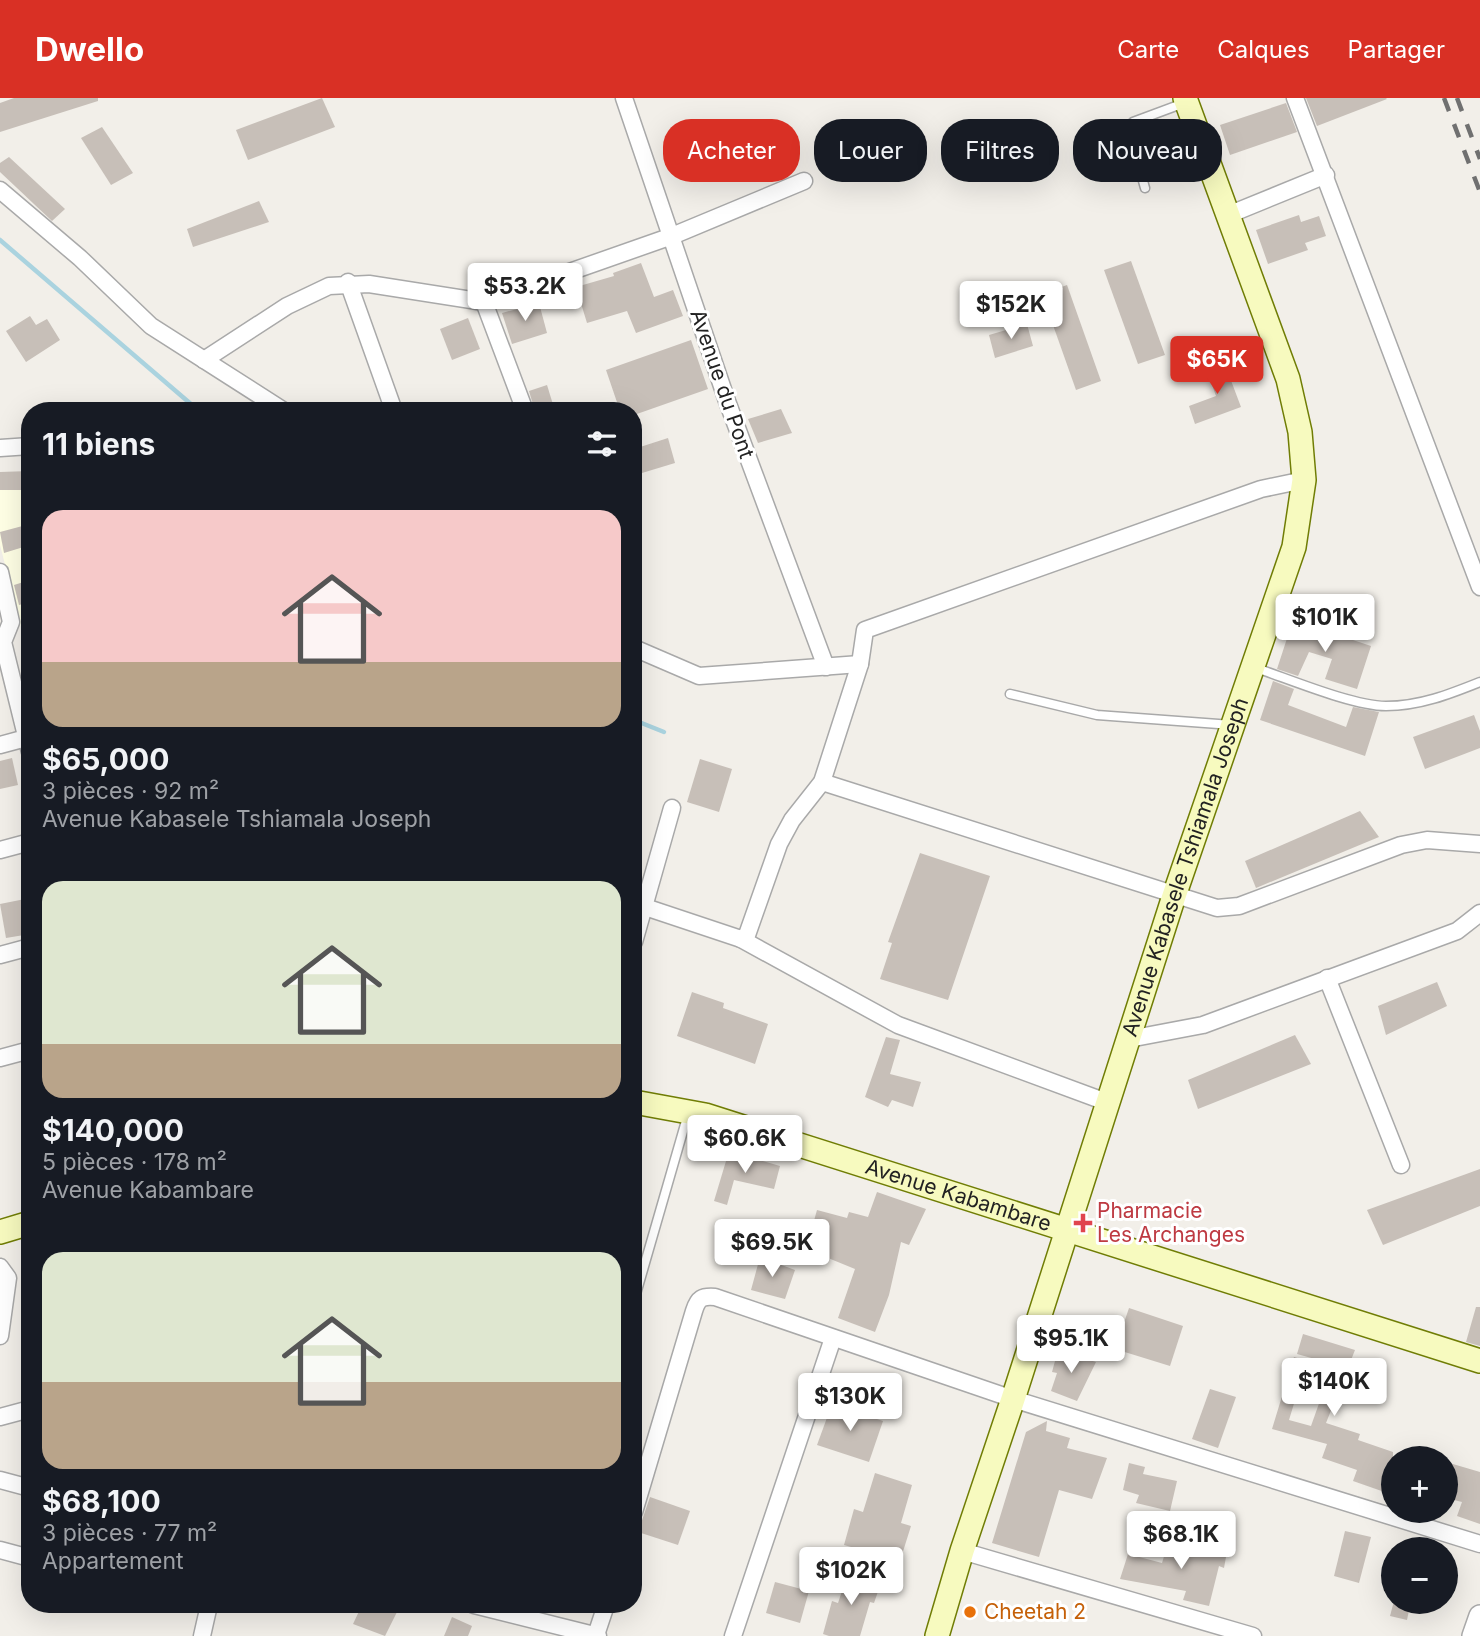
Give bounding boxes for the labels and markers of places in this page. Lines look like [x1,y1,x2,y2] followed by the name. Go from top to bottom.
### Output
[468,264,582,323] pin: $53.2K
[962,282,1060,341] pin: $152K
[1176,336,1258,396] pin: $65K
[1276,594,1374,654] pin: $101K
[688,1116,802,1175] pin: $60.6K
[1097,1198,1245,1247] place label: Pharmacie Les Archanges
[1075,1215,1091,1231] marker: Pharmacie Les Archanges
[715,1220,829,1279] pin: $69.5K
[1014,1316,1128,1375] pin: $95.1K
[1285,1358,1383,1418] pin: $140K
[801,1374,899,1433] pin: $130K
[1124,1512,1238,1571] pin: $68.1K
[802,1548,900,1607] pin: $102K
[984,1599,1086,1624] place label: Cheetah 2
[962,1604,978,1620] marker: Cheetah 2

